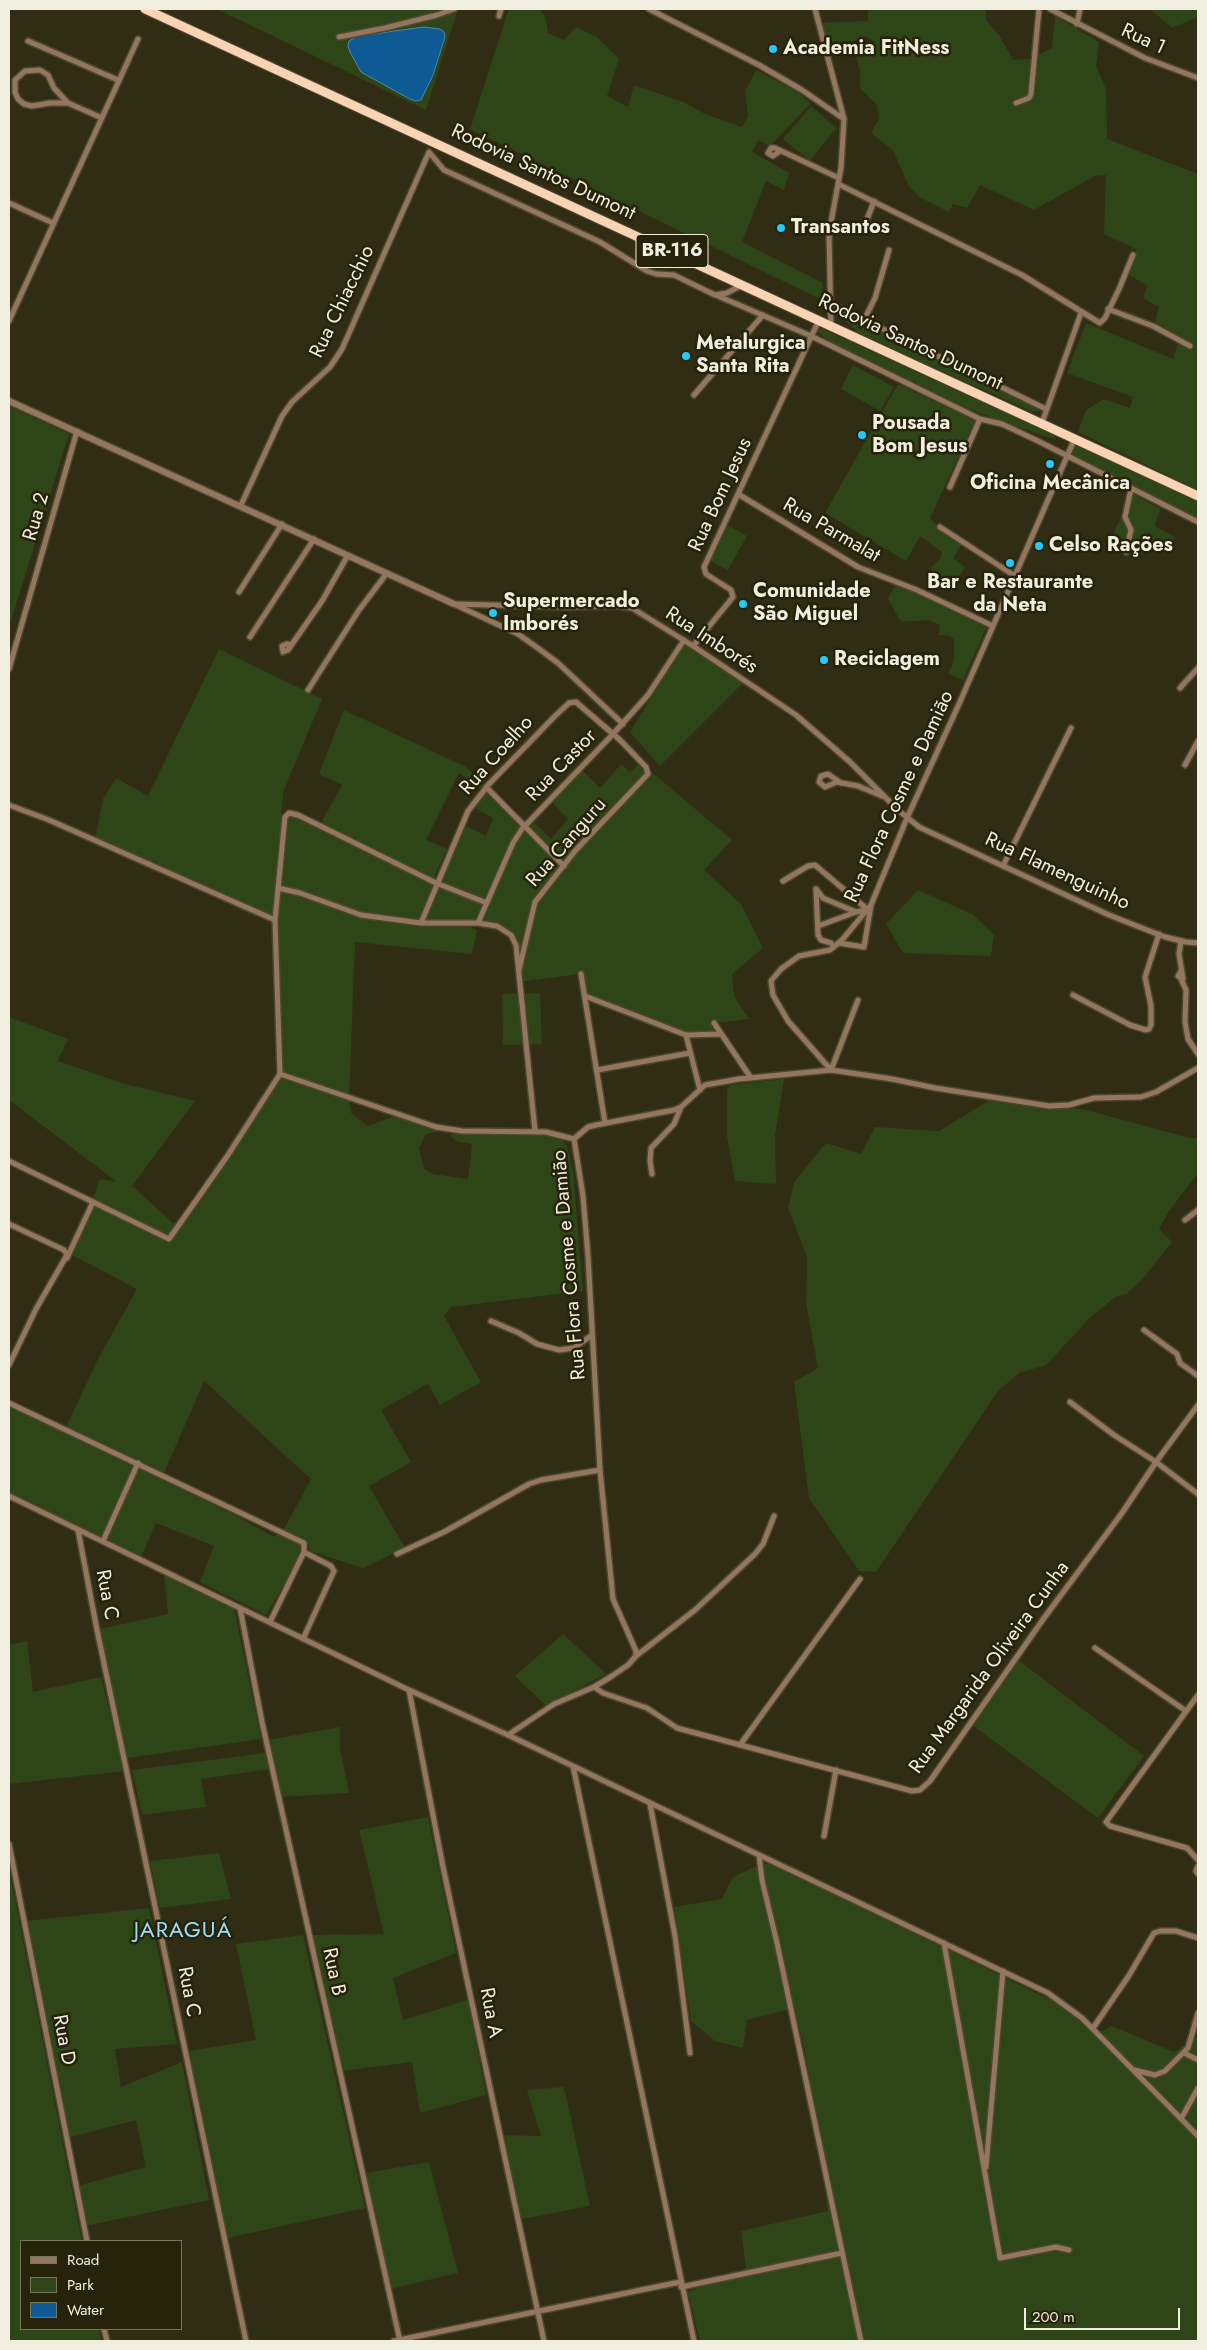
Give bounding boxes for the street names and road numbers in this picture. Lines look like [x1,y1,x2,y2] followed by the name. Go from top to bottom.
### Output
[1117,19,1169,61] street label: Rua 1
[447,120,639,226] street label: Rodovia Santos Dumont
[636,235,708,268] road number: BR-116
[305,242,381,362] street label: Rua Chiacchio
[814,290,1006,396] street label: Rodovia Santos Dumont
[684,434,758,556] street label: Rua Bom Jesus
[19,490,55,544] street label: Rua 2
[778,494,884,568] street label: Rua Parmalat
[660,602,762,680] street label: Rua Imborés
[840,687,960,907] street label: Rua Flora Cosme e Damião
[455,711,539,801] street label: Rua Coelho
[522,725,602,807] street label: Rua Castor
[522,793,612,893] street label: Rua Canguru
[981,828,1133,916] street label: Rua Flamenguinho
[548,1149,592,1381] street label: Rua Flora Cosme e Damião
[905,1557,1075,1779] street label: Rua Margarida Oliveira Cunha
[89,1568,123,1622] street label: Rua C
[316,1946,350,1998] street label: Rua B
[171,1965,205,2019] street label: Rua C
[473,1986,507,2040] street label: Rua A
[46,2013,80,2067] street label: Rua D

